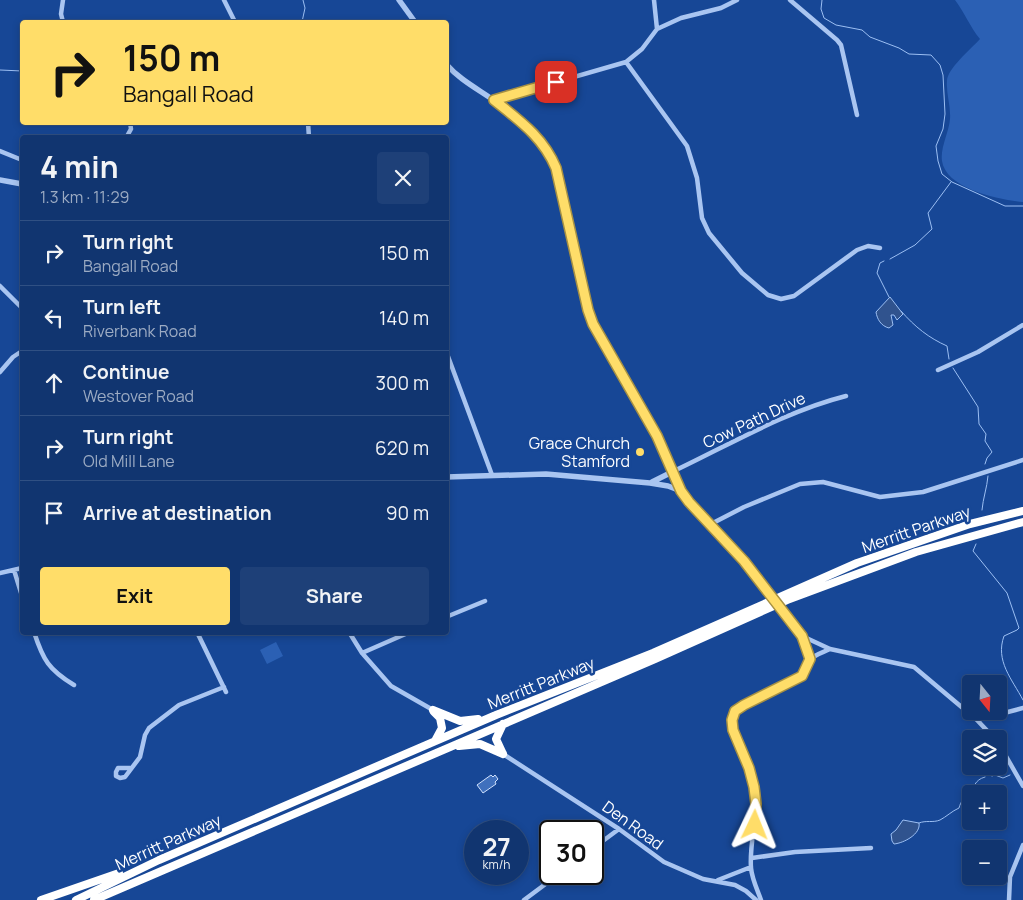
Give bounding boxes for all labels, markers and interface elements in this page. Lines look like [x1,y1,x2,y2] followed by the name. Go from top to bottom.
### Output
[123,34,220,82] text: 150 m
[40,40,105,105] icon: right
[535,61,577,103] pin
[542,68,570,96] icon: arrive
[123,79,254,109] text: Bangall Road
[40,146,118,187] text: 4 min
[377,152,429,204] button: close
[40,186,130,208] text: 1.3 km · 11:29
[83,229,173,255] text: Turn right
[40,239,68,267] icon: right
[379,240,429,266] text: 150 m
[83,255,178,277] text: Bangall Road
[83,294,161,320] text: Turn left
[40,304,68,332] icon: left
[379,305,429,331] text: 140 m
[83,320,197,342] text: Riverbank Road
[83,359,169,385] text: Continue
[40,369,68,397] icon: ahead
[375,370,429,396] text: 300 m
[83,385,194,407] text: Westover Road
[699,387,809,453] street label: Cow Path Drive
[83,424,173,450] text: Turn right
[529,432,630,472] place label: Grace Church Stamford
[40,434,68,462] icon: right
[375,435,429,461] text: 620 m
[634,446,646,458] marker: Grace Church Stamford
[83,450,175,472] text: Old Mill Lane
[40,499,68,527] icon: arrive
[83,500,272,526] text: Arrive at destination
[386,500,429,526] text: 90 m
[859,500,974,558] street label: Merritt Parkway
[40,567,230,625] button: Exit
[240,567,429,625] button: Share
[484,651,598,714] street label: Merritt Parkway
[962,675,1008,720] north arrow
[962,675,1007,885] map controls
[962,730,1007,775] button: layers
[962,785,1007,830] button: +
[598,795,668,855] street label: Den Road
[728,798,780,850] position arrow
[112,809,225,875] street label: Merritt Parkway
[539,820,604,885] speed limit sign: 30
[482,829,511,864] text: 27
[962,840,1007,885] button: −
[483,856,510,873] text: km/h

